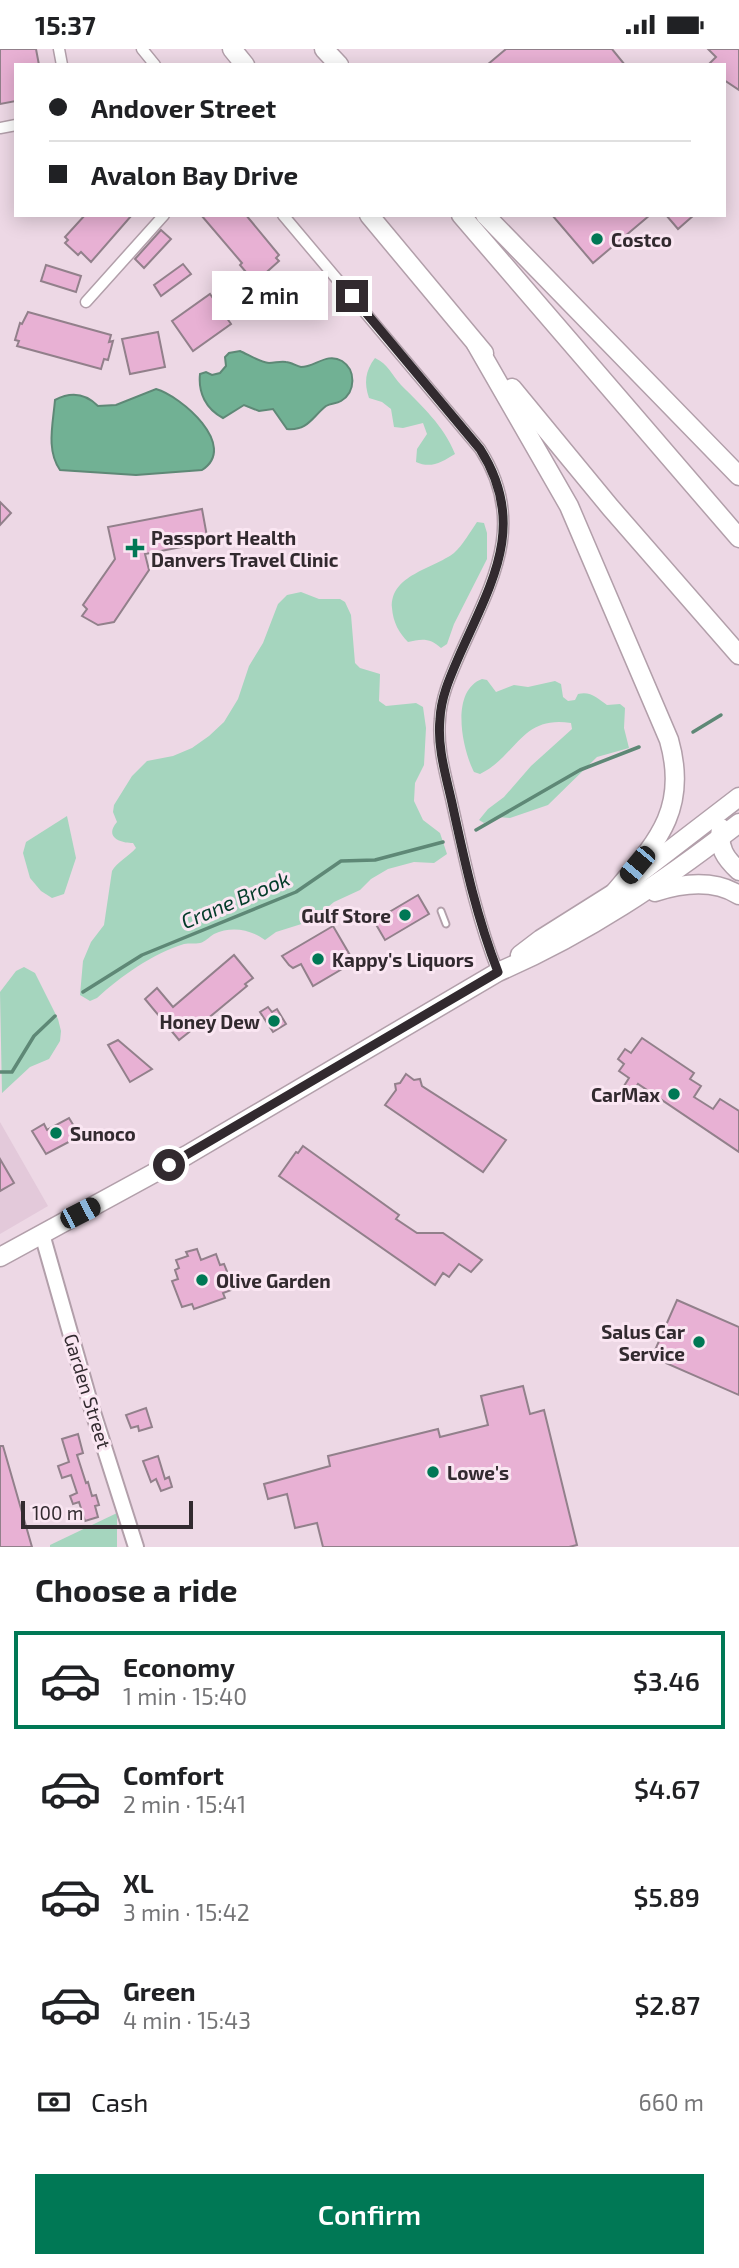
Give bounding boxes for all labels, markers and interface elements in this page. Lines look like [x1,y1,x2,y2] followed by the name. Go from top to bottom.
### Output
[35,9,96,40] text: 15:37
[91,92,276,123] text: Andover Street
[91,159,298,190] text: Avalon Bay Drive
[611,228,672,251] place label: Costco
[589,231,605,247] marker: Costco
[212,271,328,321] callout: 2 min
[336,280,368,312] route end
[241,281,299,309] text: 2 min
[151,526,339,571] place label: Passport Health Danvers Travel Clinic
[125,538,145,558] marker: Passport Health Danvers Travel Clinic
[616,842,659,888] car
[177,865,293,933] water label: Crane Brook
[301,904,391,927] place label: Gulf Store
[397,907,413,923] marker: Gulf Store
[332,948,474,972] place label: Kappy's Liquors
[310,951,326,967] marker: Kappy's Liquors
[159,1010,260,1034] place label: Honey Dew
[266,1013,282,1029] marker: Honey Dew
[591,1083,660,1106] place label: CarMax
[666,1086,682,1102] marker: CarMax
[70,1122,136,1145] place label: Sunoco
[48,1125,64,1141] marker: Sunoco
[153,1149,185,1181] route start
[57,1194,104,1232] car
[216,1269,331,1292] place label: Olive Garden
[194,1272,210,1288] marker: Olive Garden
[601,1320,685,1365] place label: Salus Car Service
[60,1331,116,1451] street label: Garden Street
[691,1334,707,1350] marker: Salus Car Service
[447,1461,509,1484] place label: Lowe's
[425,1464,441,1480] marker: Lowe's
[21,1498,192,1530] scale bar
[32,1501,83,1524] text: 100 m
[35,1570,238,1608] text: Choose a ride
[39,1649,102,1712] icon: car
[123,1651,235,1682] text: Economy
[633,1665,700,1696] text: $3.46
[123,1682,247,1710] text: 1 min · 15:40
[39,1757,102,1820] icon: car
[123,1759,224,1790] text: Comfort
[634,1773,700,1804] text: $4.67
[123,1790,246,1818] text: 2 min · 15:41
[39,1865,102,1928] icon: car
[123,1867,154,1898] text: XL
[634,1881,700,1912] text: $5.89
[123,1898,250,1926] text: 3 min · 15:42
[39,1973,102,2036] icon: car
[123,1975,196,2006] text: Green
[634,1989,700,2020] text: $2.87
[123,2006,251,2034] text: 4 min · 15:43
[35,2083,73,2121] icon: cash
[91,2086,148,2117] text: Cash
[639,2088,704,2116] text: 660 m
[35,2174,704,2254] button: Confirm

